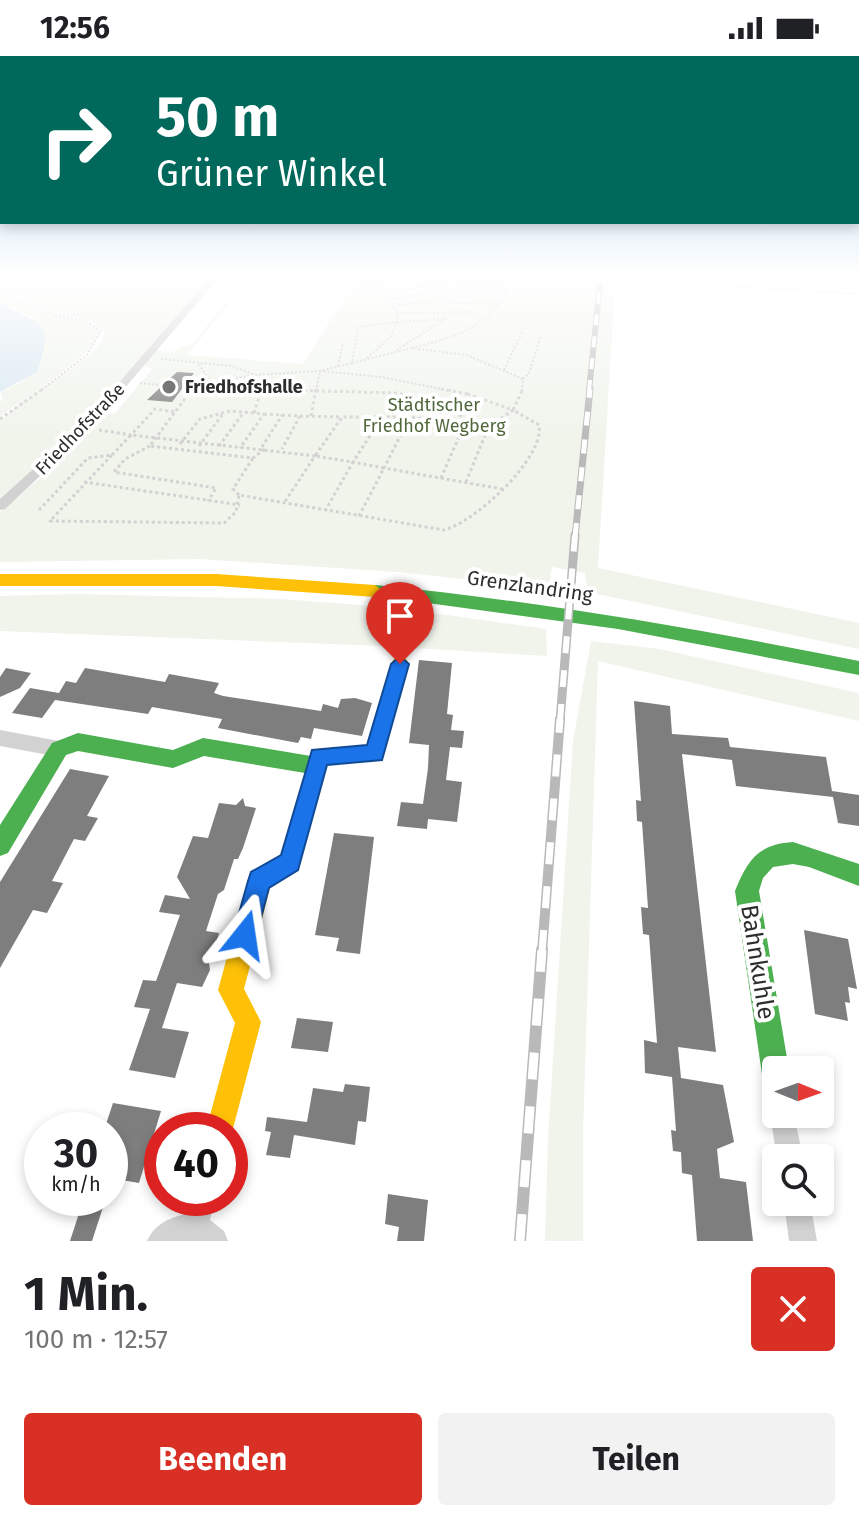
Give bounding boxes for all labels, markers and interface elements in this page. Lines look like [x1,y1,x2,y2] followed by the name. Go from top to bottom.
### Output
[40,10,110,46] text: 12:56
[156,84,279,151] text: 50 m
[24,88,128,192] icon: right
[156,152,387,196] text: Grüner Winkel
[185,376,303,398] place label: Friedhofshalle
[31,378,129,480] street label: Friedhofstraße
[160,378,178,396] marker: Friedhofshalle
[362,394,506,437] park label: Städtischer Friedhof Wegberg
[465,565,595,607] street label: Grenzlandring
[366,582,434,664] pin
[378,594,422,638] icon: arrive
[203,893,287,977] position arrow
[735,903,781,1021] street label: Bahnkuhle
[762,1056,834,1128] north arrow
[762,1056,834,1216] map controls
[144,1112,248,1216] speed limit sign: 40
[54,1130,98,1178] text: 30
[762,1144,834,1216] button: search
[51,1172,101,1196] text: km/h
[24,1265,148,1323] text: 1 Min.
[751,1267,835,1351] button: close
[24,1324,168,1355] text: 100 m · 12:57
[24,1413,422,1505] button: Beenden
[438,1413,835,1505] button: Teilen

